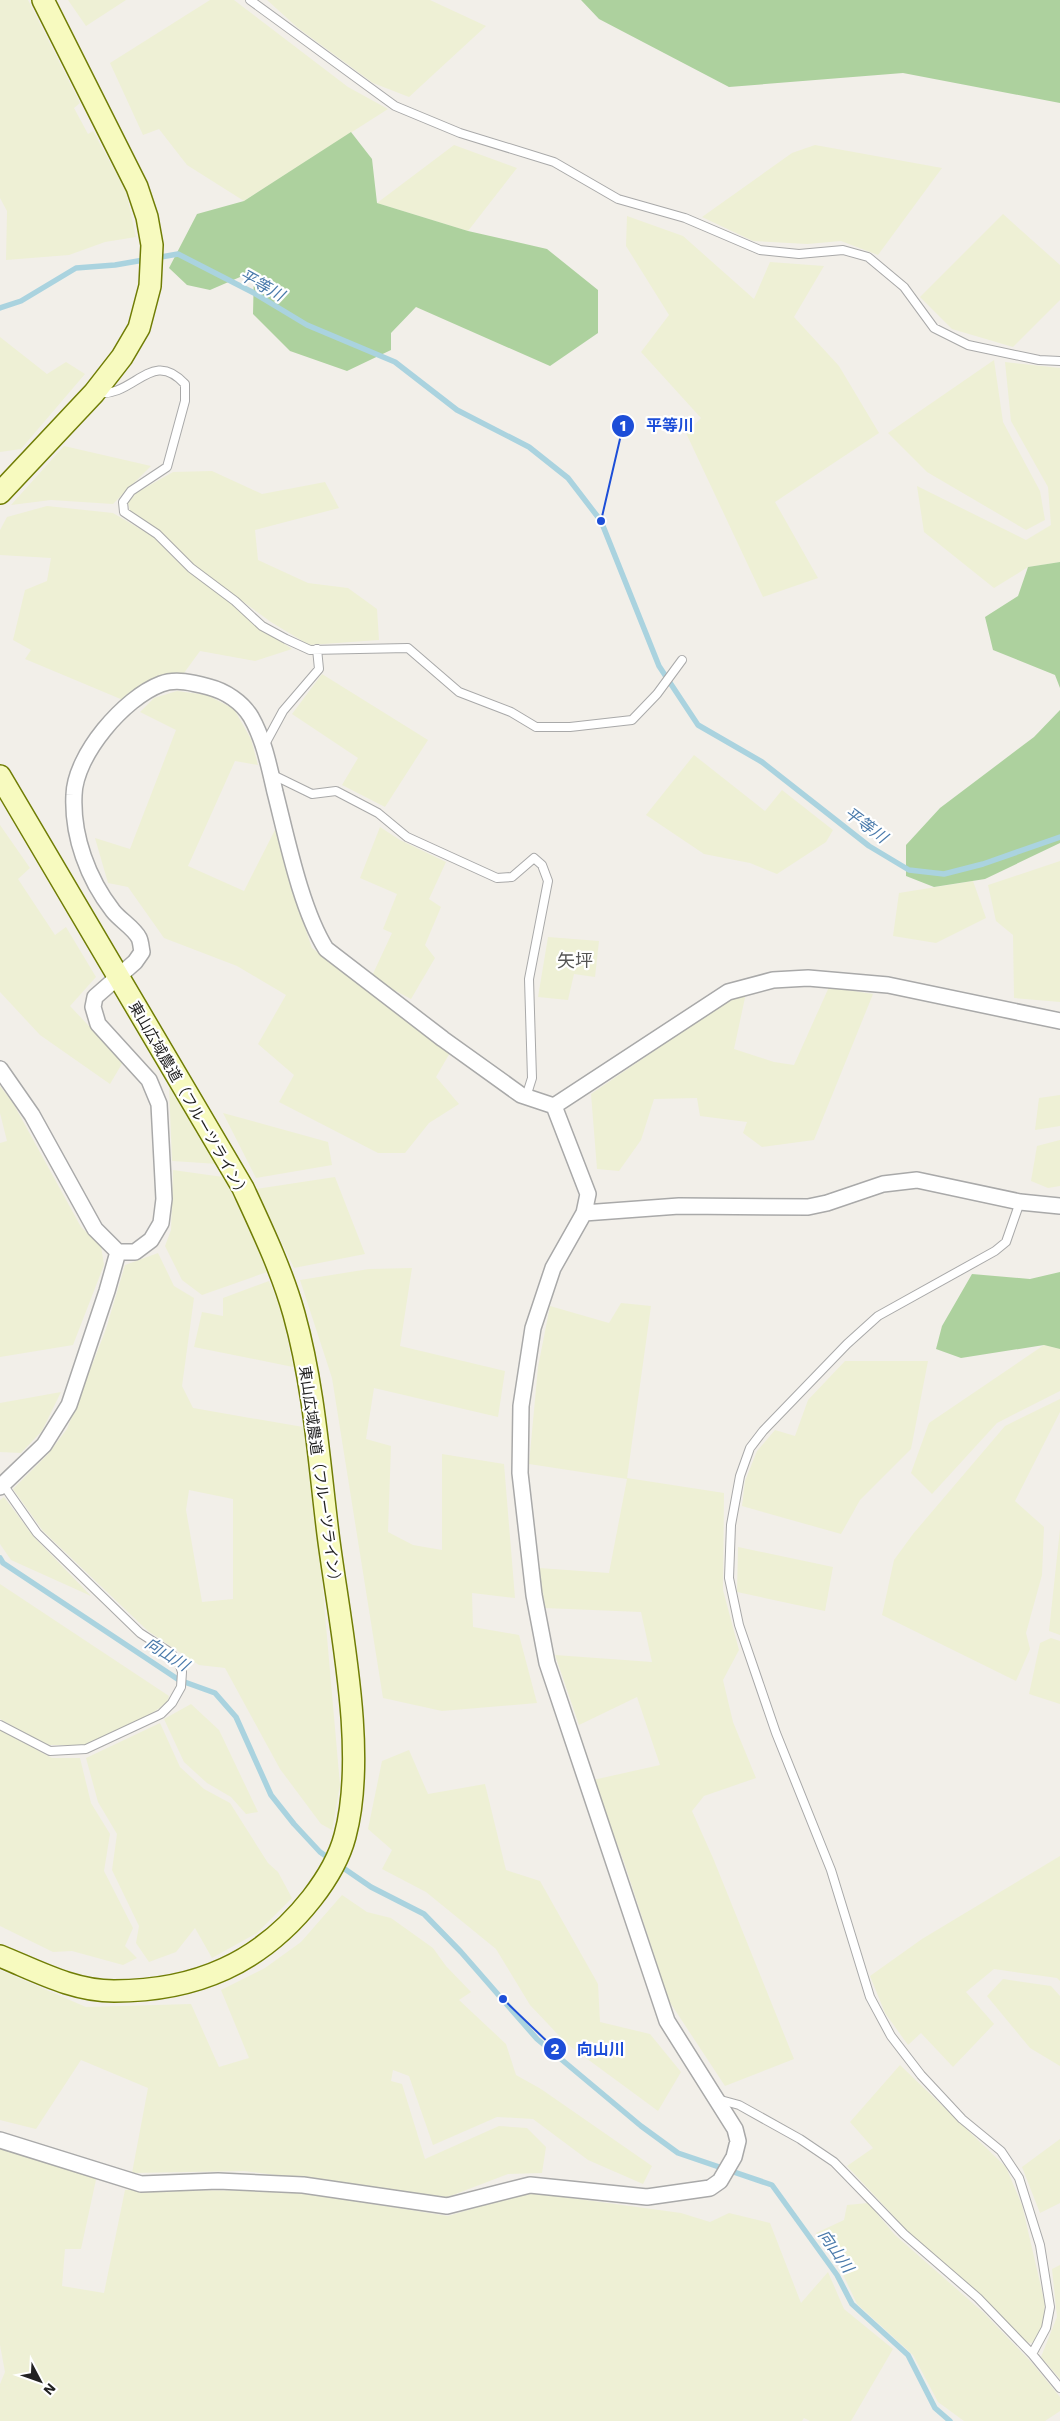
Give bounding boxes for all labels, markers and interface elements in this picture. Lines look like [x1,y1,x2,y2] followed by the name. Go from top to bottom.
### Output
[236,265,289,306] water label: 平等川
[611,410,704,441] callout: 平等川
[646,416,694,435] text: 平等川
[620,417,626,435] text: 1
[841,803,893,848] water label: 平等川
[557,950,593,971] district label: 矢坪
[125,998,253,1202] street label: 東山広域農道（フルーツライン）
[295,1364,345,1590] street label: 東山広域農道（フルーツライン）
[142,1633,194,1676] water label: 向山川
[542,2034,635,2065] callout: 向山川
[551,2040,560,2058] text: 2
[577,2040,625,2059] text: 向山川
[814,2226,859,2278] water label: 向山川
[15,2356,65,2406] north arrow
[40,2380,59,2399] text: N

